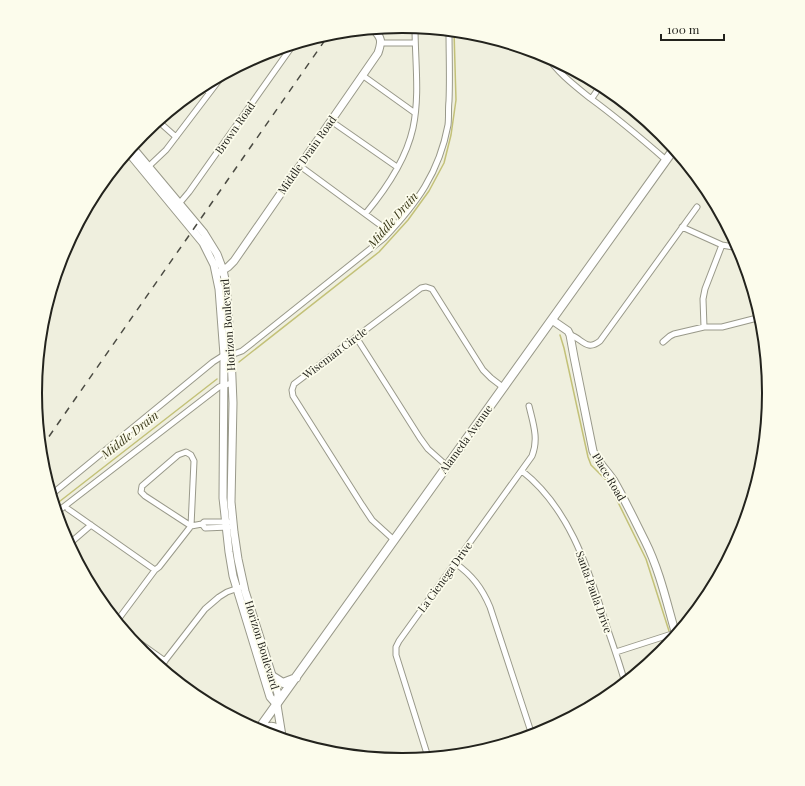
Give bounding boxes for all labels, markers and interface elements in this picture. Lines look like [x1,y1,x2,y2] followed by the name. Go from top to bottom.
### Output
[661,16,724,42] scale bar
[667,21,700,37] text: 100 m
[211,98,258,157] street label: Brown Road
[274,112,340,197] street label: Middle Drain Road
[363,188,421,251] water label: Middle Drain
[217,278,238,372] street label: Horizon Boulevard
[298,323,370,382] street label: Wiseman Circle
[435,401,496,477] street label: Alameda Avenue
[97,407,161,462] water label: Middle Drain
[589,450,630,504] street label: Place Road
[414,538,476,615] street label: La Cienega Drive
[573,549,616,635] street label: Santa Paula Drive
[242,598,283,692] street label: Horizon Boulevard

